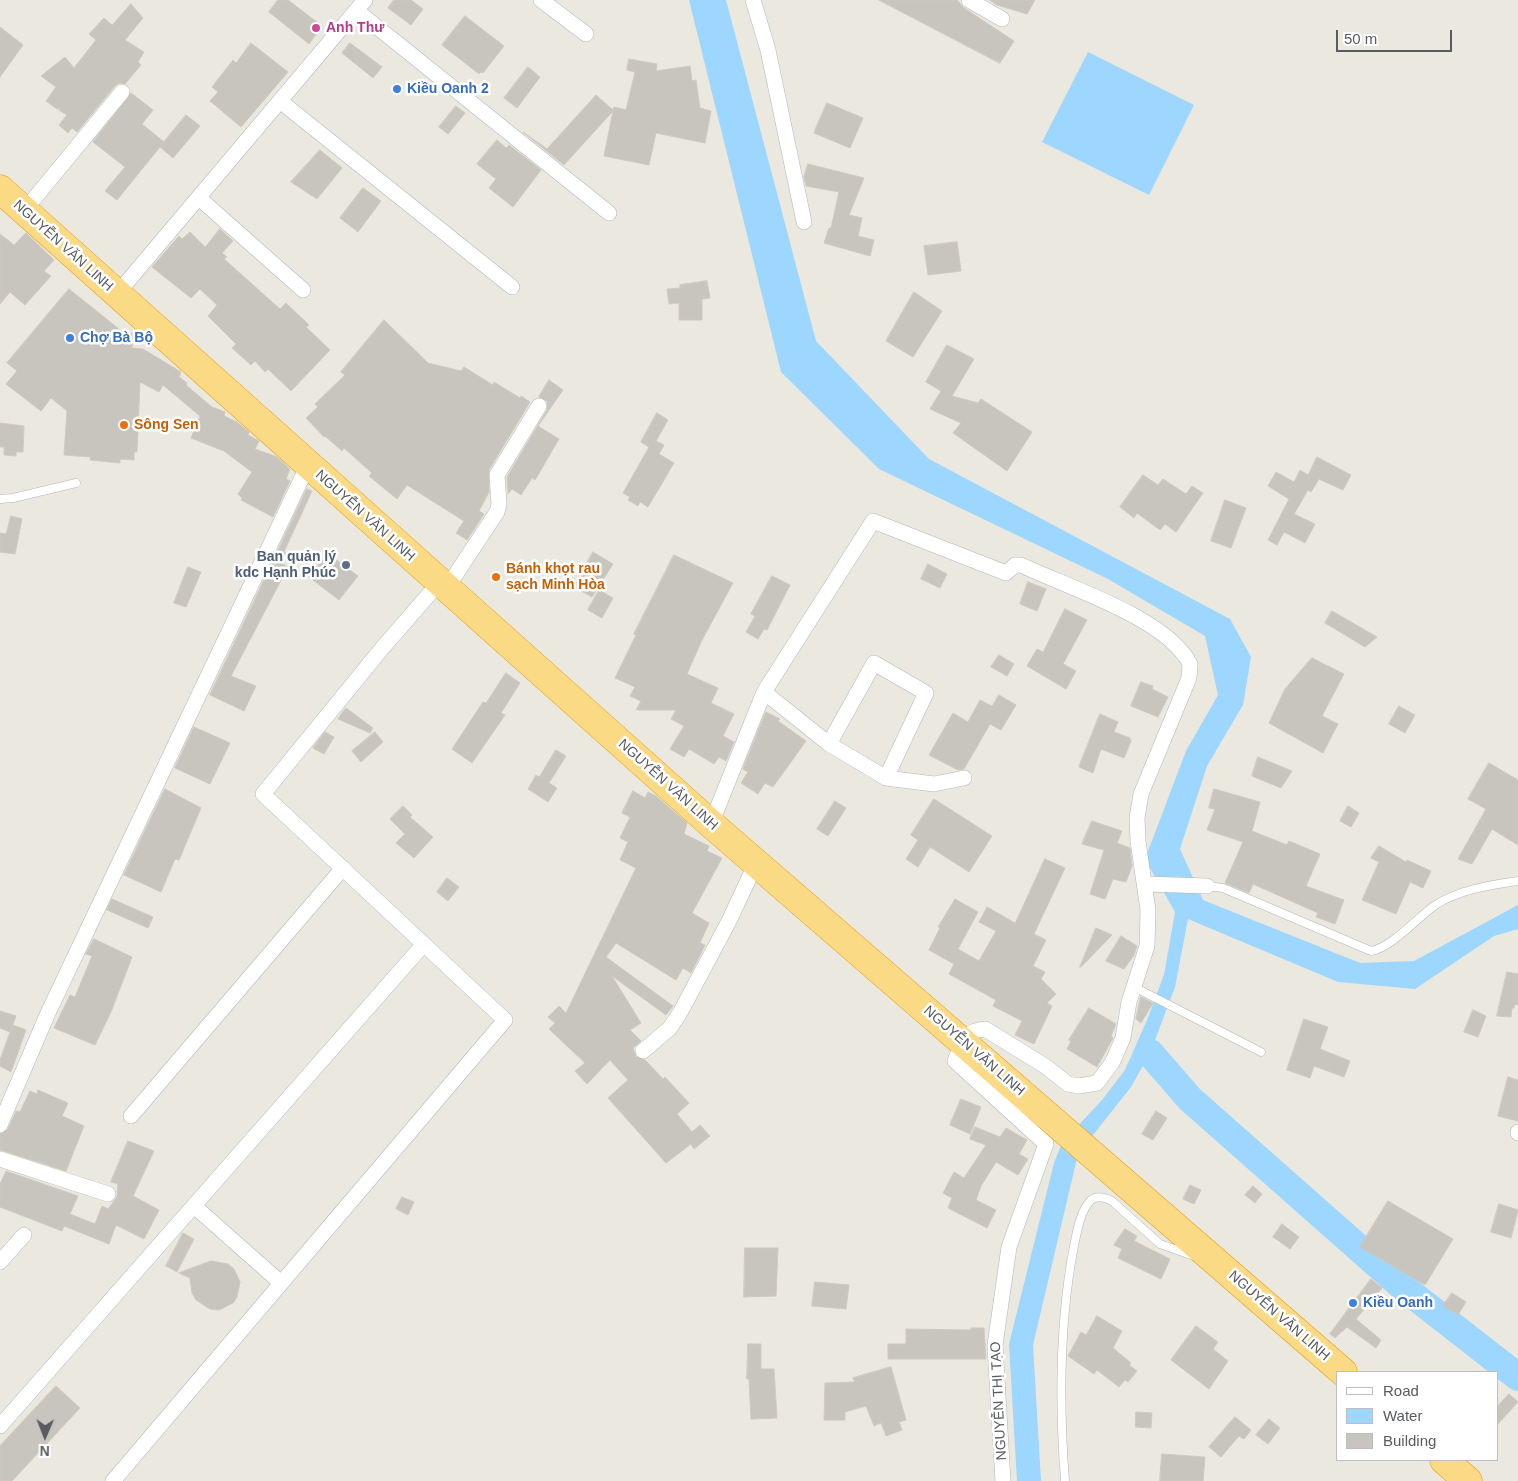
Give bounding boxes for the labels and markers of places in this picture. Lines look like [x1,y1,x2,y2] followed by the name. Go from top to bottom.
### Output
[326,20,384,36] place label: Anh Thư
[310,22,322,34] marker: Anh Thư
[407,81,489,97] place label: Kiều Oanh 2
[391,83,403,95] marker: Kiều Oanh 2
[80,330,153,346] place label: Chợ Bà Bộ
[64,332,76,344] marker: Chợ Bà Bộ
[134,417,199,433] place label: Sông Sen
[118,419,130,431] marker: Sông Sen
[235,549,336,582] place label: Ban quản lý kdc Hạnh Phúc
[340,559,352,571] marker: Ban quản lý kdc Hạnh Phúc
[506,561,605,594] place label: Bánh khọt rau sạch Minh Hòa
[490,571,502,583] marker: Bánh khọt rau sạch Minh Hòa
[1363,1295,1433,1311] place label: Kiều Oanh
[1347,1297,1359,1309] marker: Kiều Oanh

